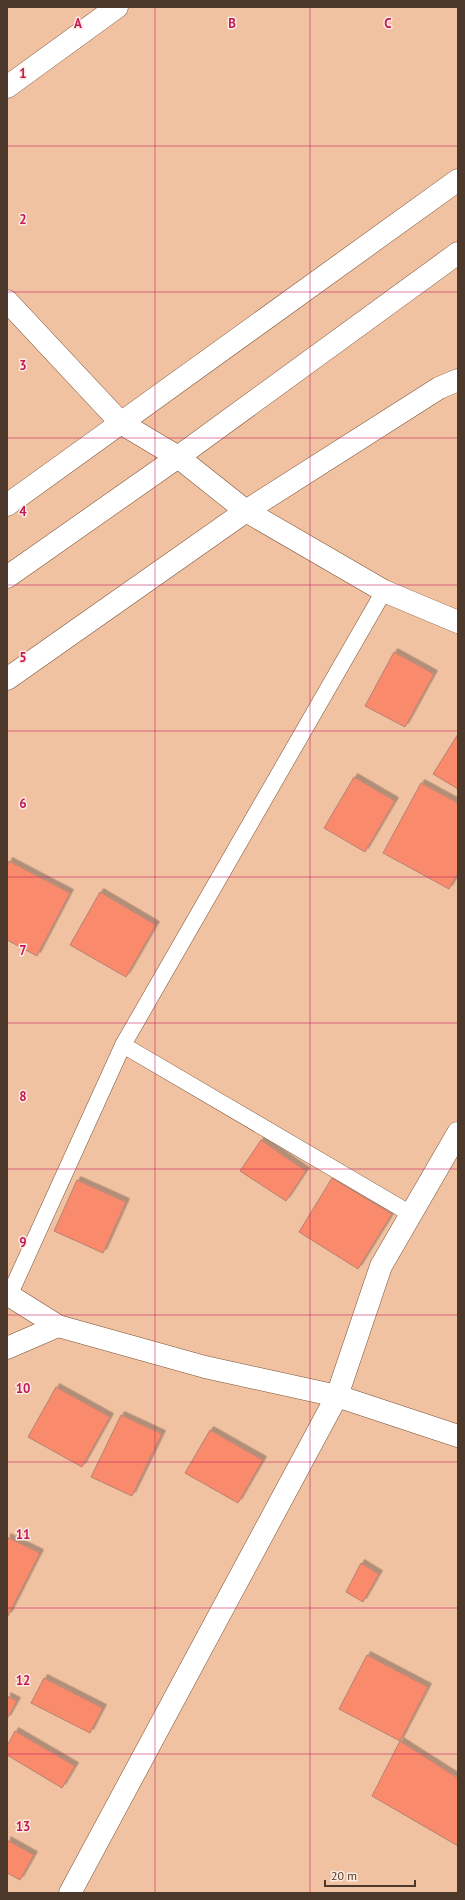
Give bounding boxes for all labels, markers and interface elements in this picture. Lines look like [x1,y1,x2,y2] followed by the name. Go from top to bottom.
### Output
[74,15,82,32] text: A
[228,15,236,32] text: B
[384,15,392,32] text: C
[19,65,27,82] text: 1
[19,211,27,228] text: 2
[19,357,27,374] text: 3
[19,503,27,520] text: 4
[19,649,27,666] text: 5
[19,795,27,812] text: 6
[19,942,27,959] text: 7
[19,1088,27,1105] text: 8
[19,1234,27,1251] text: 9
[16,1380,30,1397] text: 10
[16,1526,30,1543] text: 11
[16,1672,30,1689] text: 12
[16,1818,30,1835] text: 13
[325,1862,415,1888] scale bar
[331,1868,357,1883] text: 20 m

